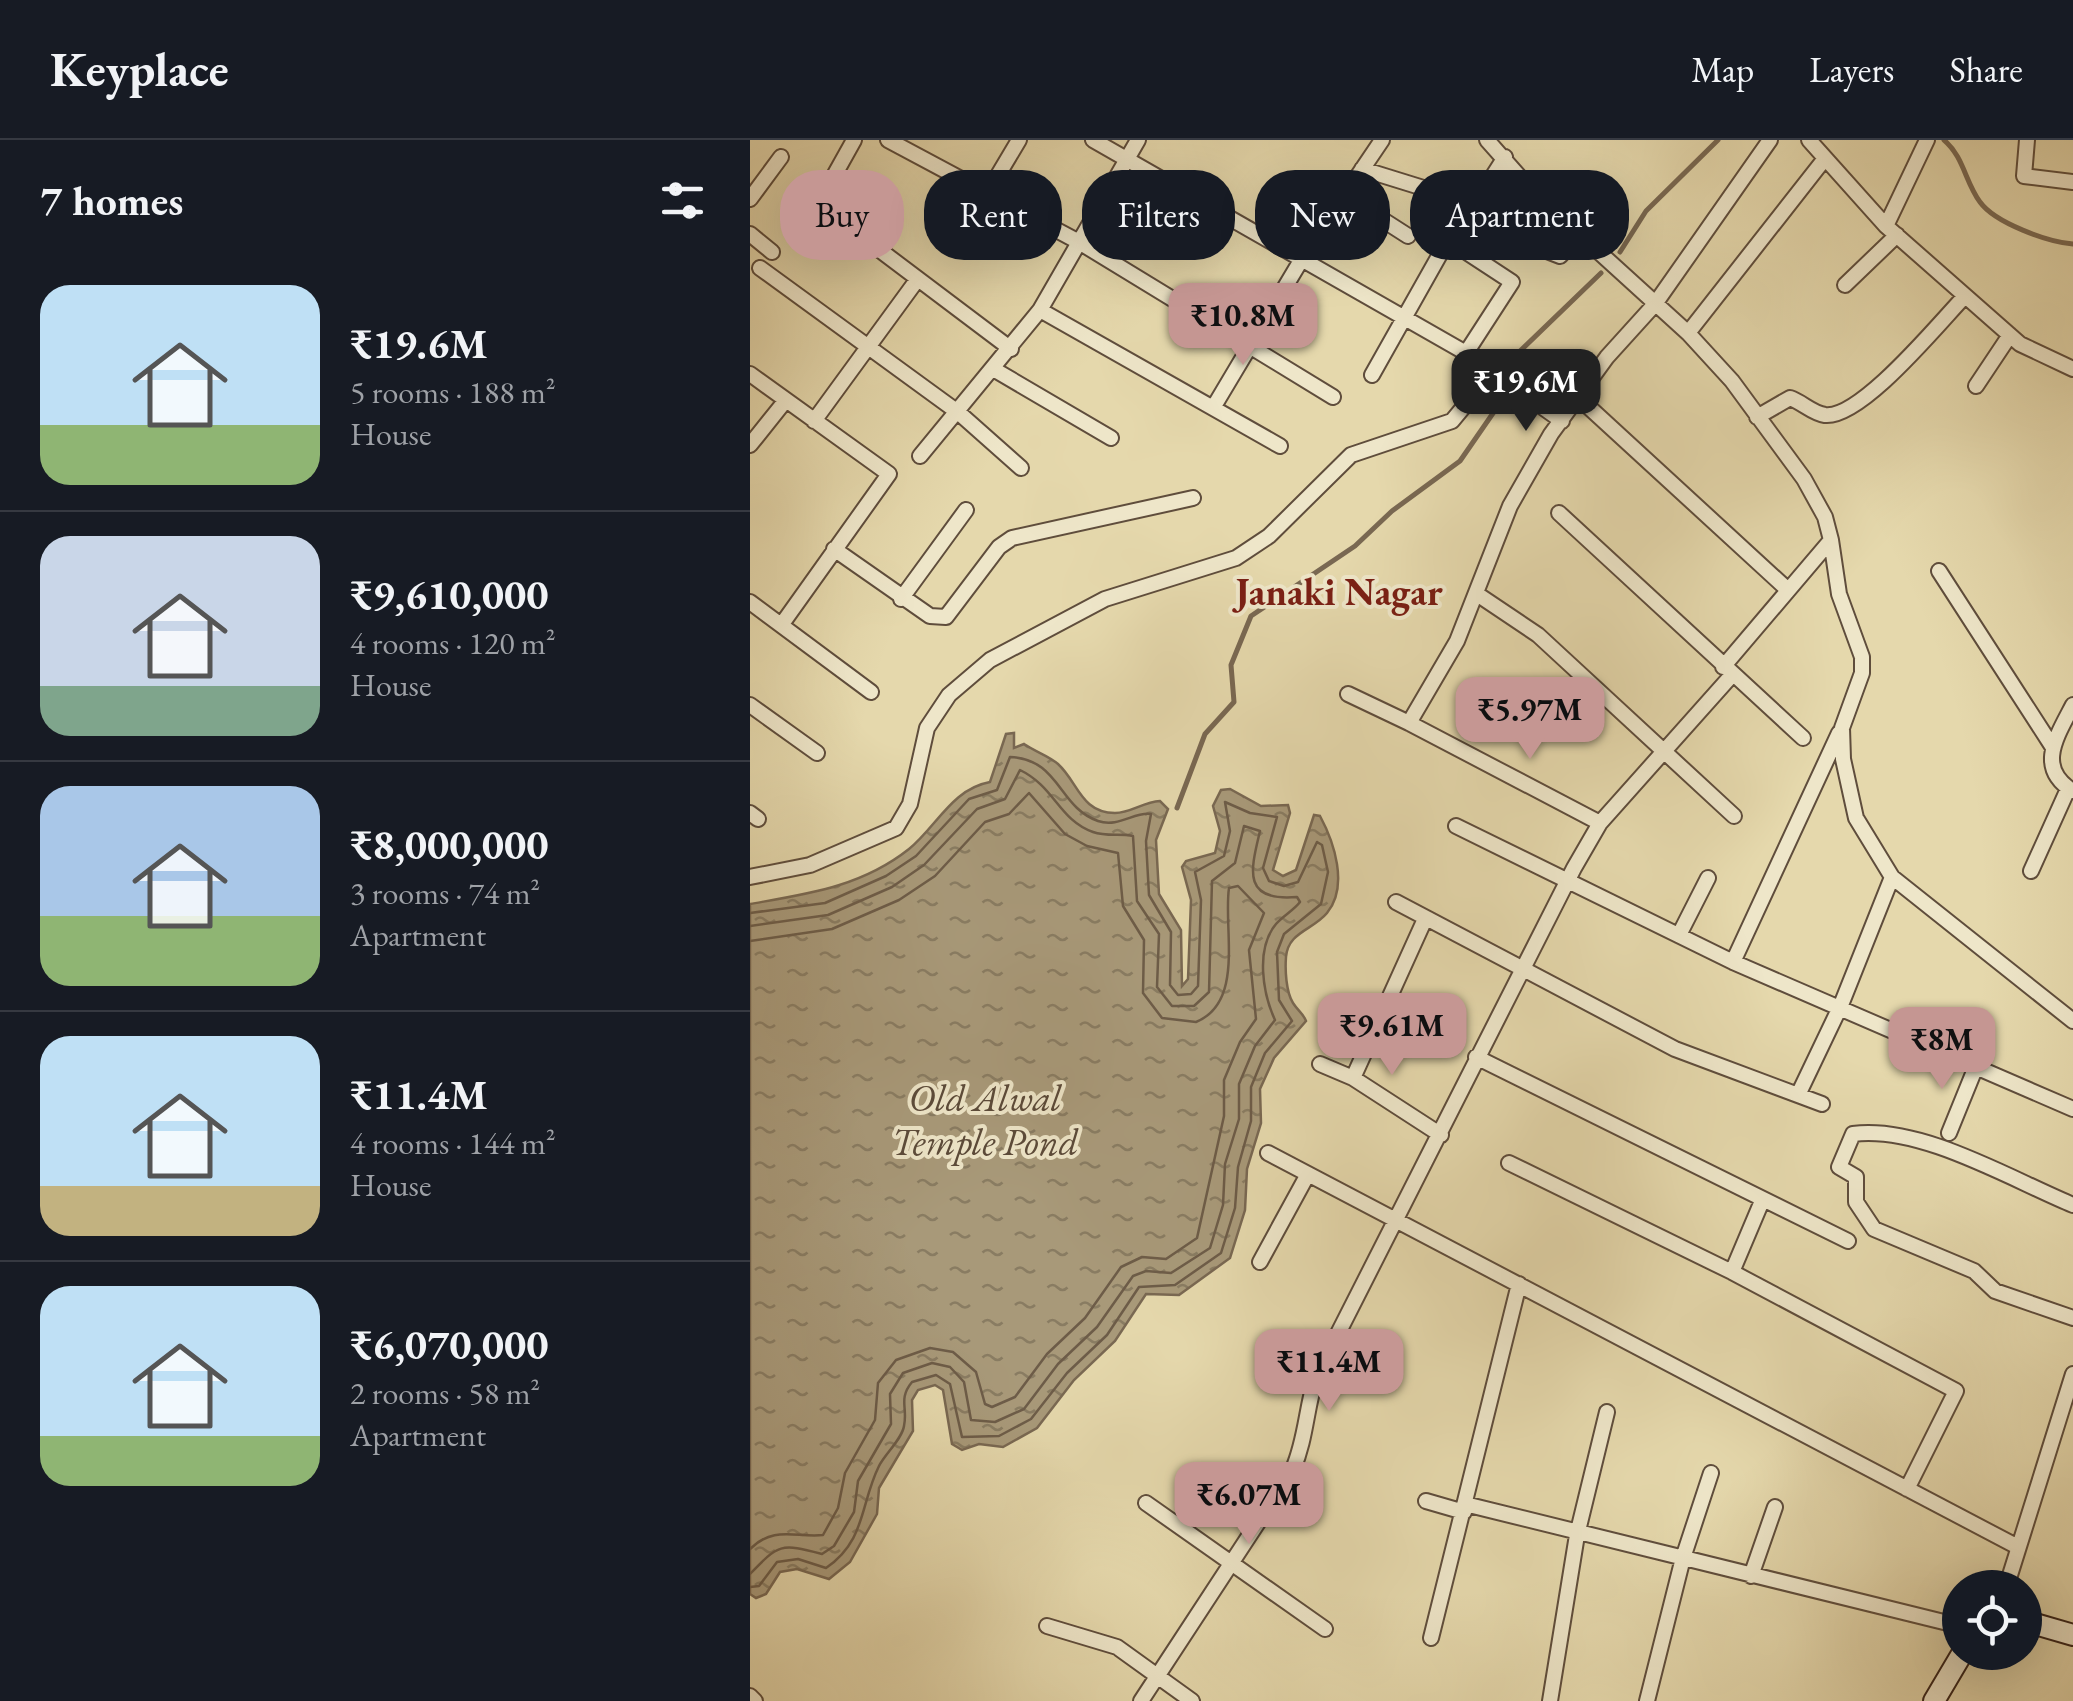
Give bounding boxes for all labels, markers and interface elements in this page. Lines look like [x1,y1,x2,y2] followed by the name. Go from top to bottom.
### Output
[50,38,229,100] text: Keyplace
[1691,47,1754,92] text: Map
[1809,47,1894,92] text: Layers
[1949,47,2023,92] text: Share
[780,170,904,260] chip: Buy
[924,170,1062,260] chip: Rent
[1082,170,1235,260] chip: Filters
[1255,170,1390,260] chip: New
[1410,170,1629,260] chip: Apartment
[40,173,183,228] text: 7 homes
[655,173,710,228] icon: filters
[1162,283,1324,368] pin: ₹10.8M
[1191,294,1295,336] text: ₹10.8M
[350,316,488,371] text: ₹19.6M
[120,325,240,445] icon: home
[1445,349,1607,434] pin: ₹19.6M
[1474,360,1578,402] text: ₹19.6M
[350,371,556,413] text: 5 rooms · 188 m²
[350,413,431,455] text: House
[350,567,548,622] text: ₹9,610,000
[1231,567,1443,616] district label: Janaki Nagar
[120,576,240,696] icon: home
[350,622,556,664] text: 4 rooms · 120 m²
[350,664,431,706] text: House
[1449,677,1611,762] pin: ₹5.97M
[1478,688,1582,730] text: ₹5.97M
[350,817,548,872] text: ₹8,000,000
[120,826,240,946] icon: home
[350,872,540,914] text: 3 rooms · 74 m²
[350,914,486,956] text: Apartment
[1311,993,1473,1078] pin: ₹9.61M
[1340,1004,1444,1046] text: ₹9.61M
[1894,1007,1990,1092] pin: ₹8M
[1910,1018,1974,1060] text: ₹8M
[350,1067,488,1122] text: ₹11.4M
[892,1073,1079,1166] water label: Old Alwal Temple Pond
[120,1076,240,1196] icon: home
[350,1122,556,1164] text: 4 rooms · 144 m²
[350,1164,431,1206] text: House
[350,1317,548,1372] text: ₹6,070,000
[120,1326,240,1446] icon: home
[1248,1329,1410,1414] pin: ₹11.4M
[1277,1340,1381,1382] text: ₹11.4M
[350,1372,540,1414] text: 2 rooms · 58 m²
[350,1414,486,1456] text: Apartment
[1168,1462,1330,1547] pin: ₹6.07M
[1197,1473,1301,1515] text: ₹6.07M
[1942,1570,2042,1670] map controls
[1942,1570,2042,1670] button: locate

